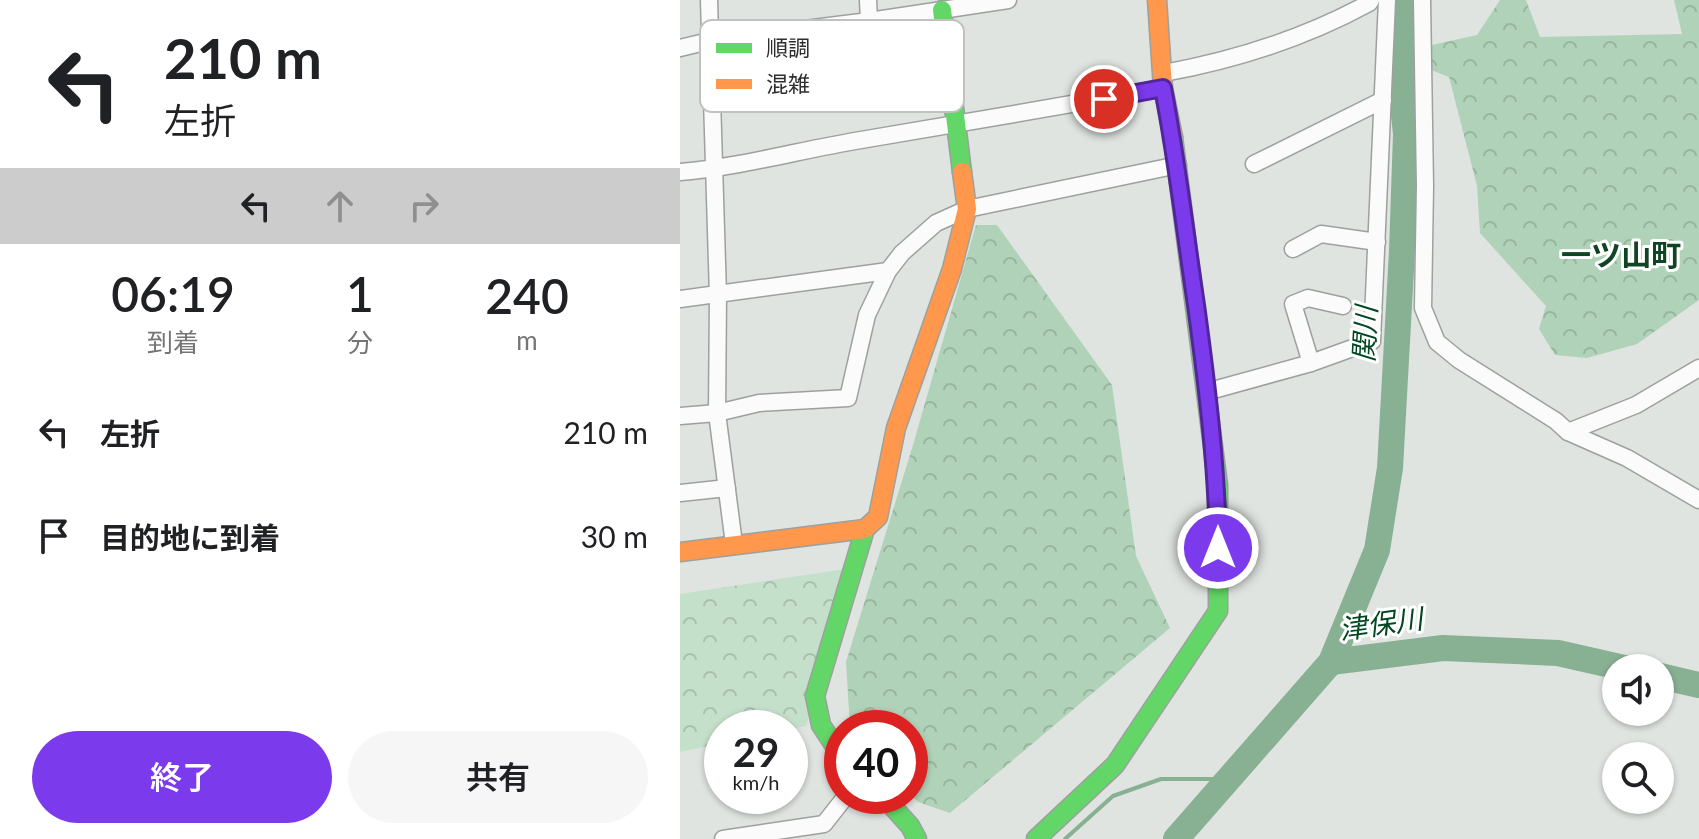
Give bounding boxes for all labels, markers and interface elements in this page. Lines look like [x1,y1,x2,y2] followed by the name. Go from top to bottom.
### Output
[700,20,964,112] legend
[164,24,322,91] text: 210 m
[32,32,136,136] icon: left
[766,34,810,61] text: 順調
[1070,65,1138,133] pin
[766,70,810,97] text: 混雑
[1082,77,1126,121] icon: arrive
[164,98,236,142] text: 左折
[234,184,278,228] icon: left
[318,184,362,228] icon: ahead
[402,184,446,228] icon: right
[1561,236,1681,272] district label: 一ツ山町
[111,265,235,322] text: 06:19
[346,265,374,322] text: 1
[485,267,569,324] text: 240
[1346,302,1383,363] water label: 関川
[516,324,538,356] text: m
[147,326,199,358] text: 到着
[347,326,373,358] text: 分
[32,410,76,454] icon: left
[563,414,648,450] text: 210 m
[100,415,160,451] text: 左折
[1176,506,1260,590] position arrow
[32,514,76,558] icon: arrive
[581,518,648,554] text: 30 m
[100,519,280,555] text: 目的地に到着
[1337,600,1428,646] water label: 津保川
[1602,654,1674,814] map controls
[1602,654,1674,726] button: sound
[824,710,928,814] speed limit sign: 40
[733,728,779,776] text: 29
[32,731,332,823] button: 終了
[348,731,648,823] button: 共有
[1602,742,1674,814] button: search
[733,770,779,794] text: km/h

